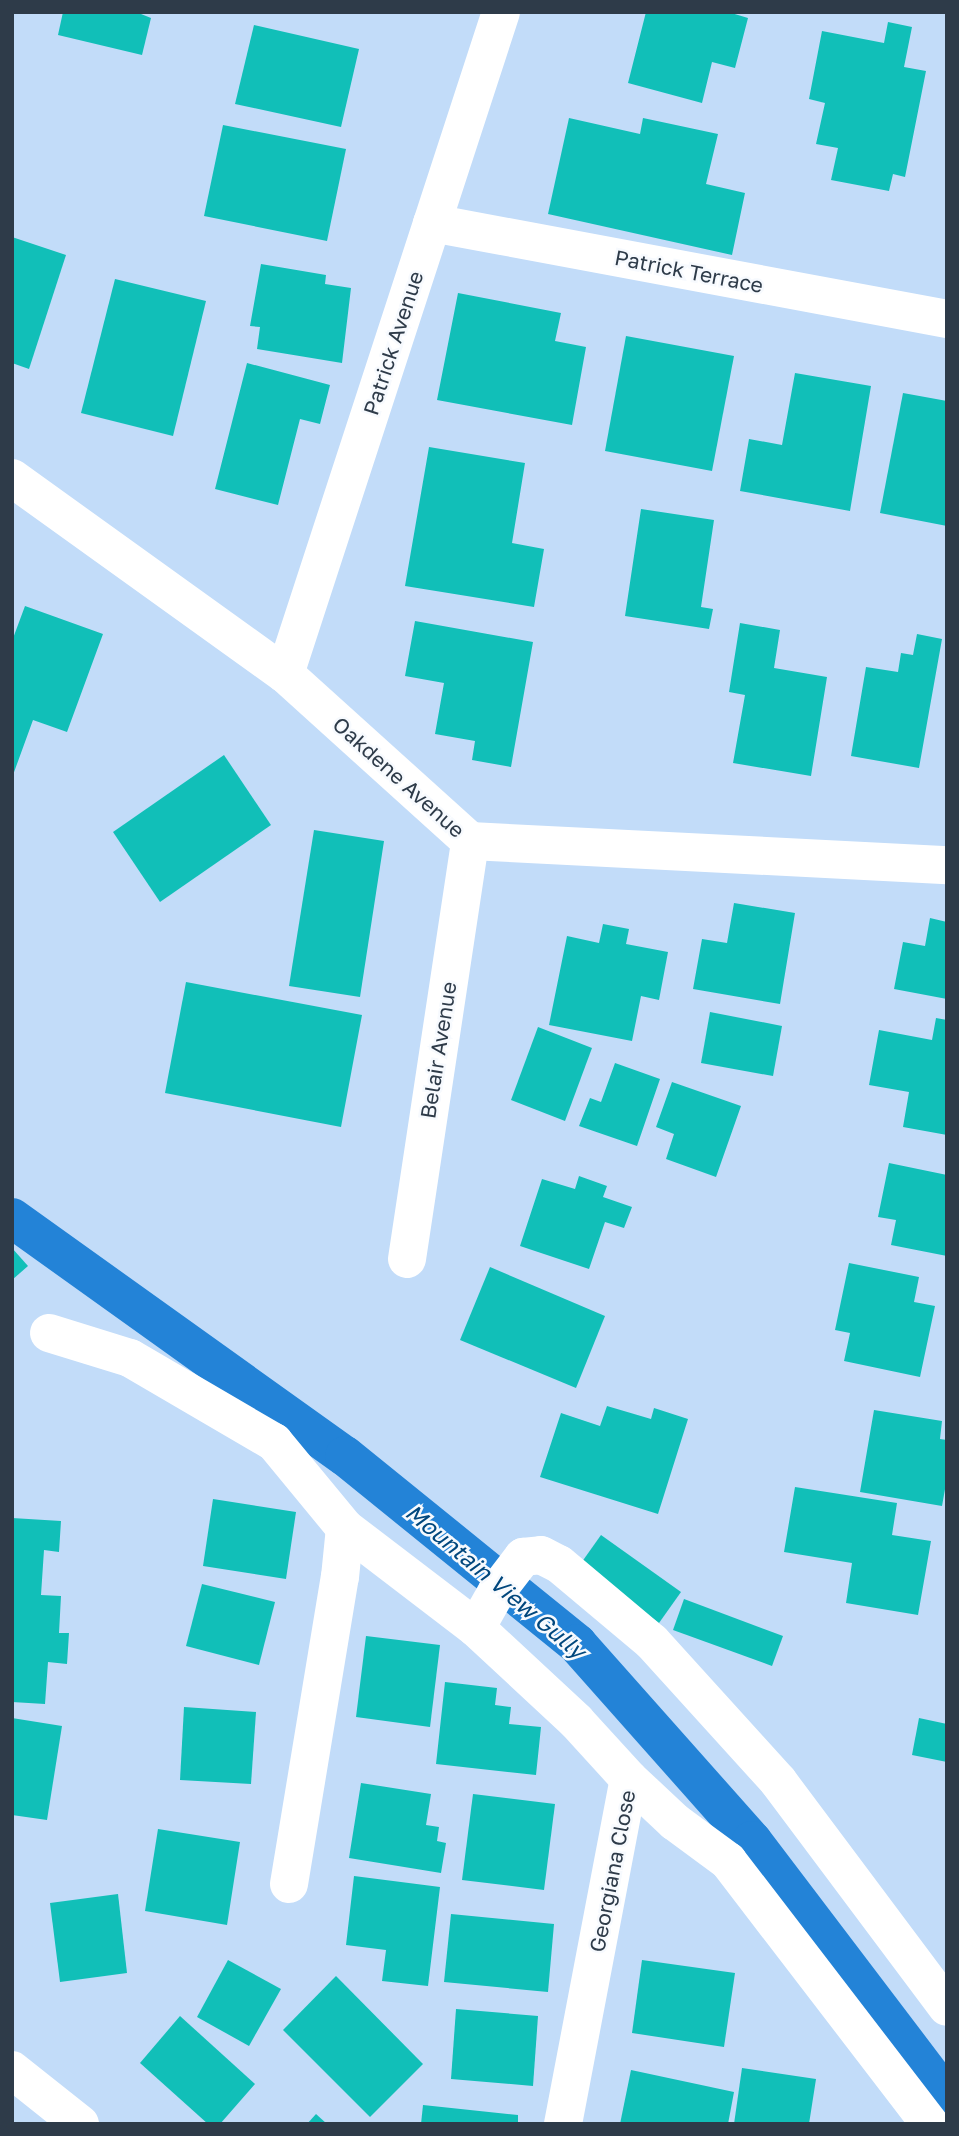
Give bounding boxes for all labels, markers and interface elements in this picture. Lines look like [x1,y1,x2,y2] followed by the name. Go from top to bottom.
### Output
[613,244,765,298] street label: Patrick Terrace
[358,268,428,418] street label: Patrick Avenue
[328,711,470,843] street label: Oakdene Avenue
[415,980,461,1120] street label: Belair Avenue
[401,1498,591,1664] water label: Mountain View Gully
[584,1788,640,1954] street label: Georgiana Close

